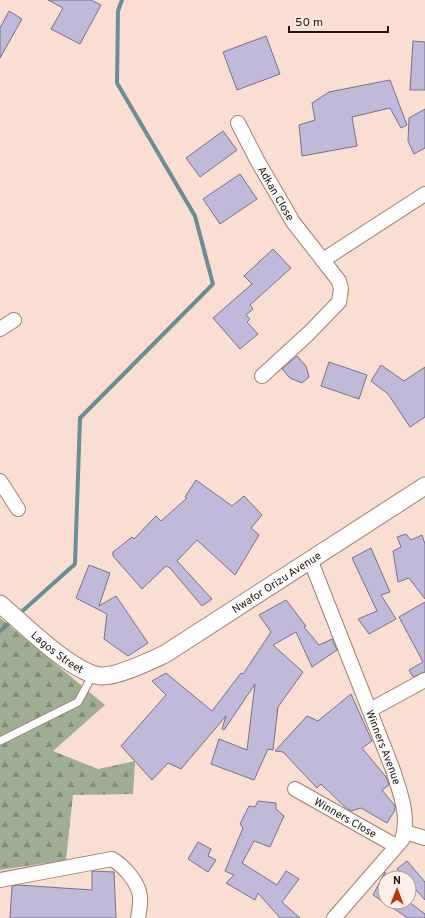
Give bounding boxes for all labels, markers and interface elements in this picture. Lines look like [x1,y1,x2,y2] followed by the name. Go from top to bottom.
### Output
[289,8,388,34] scale bar
[295,15,323,31] text: 50 m
[254,164,297,224] street label: Adkan Close
[230,549,324,617] street label: Nwafor Orizu Avenue
[28,628,86,677] street label: Lagos Street
[362,708,403,787] street label: Winners Avenue
[311,795,379,842] street label: Winners Close
[377,870,417,910] north arrow
[393,874,401,888] text: N

